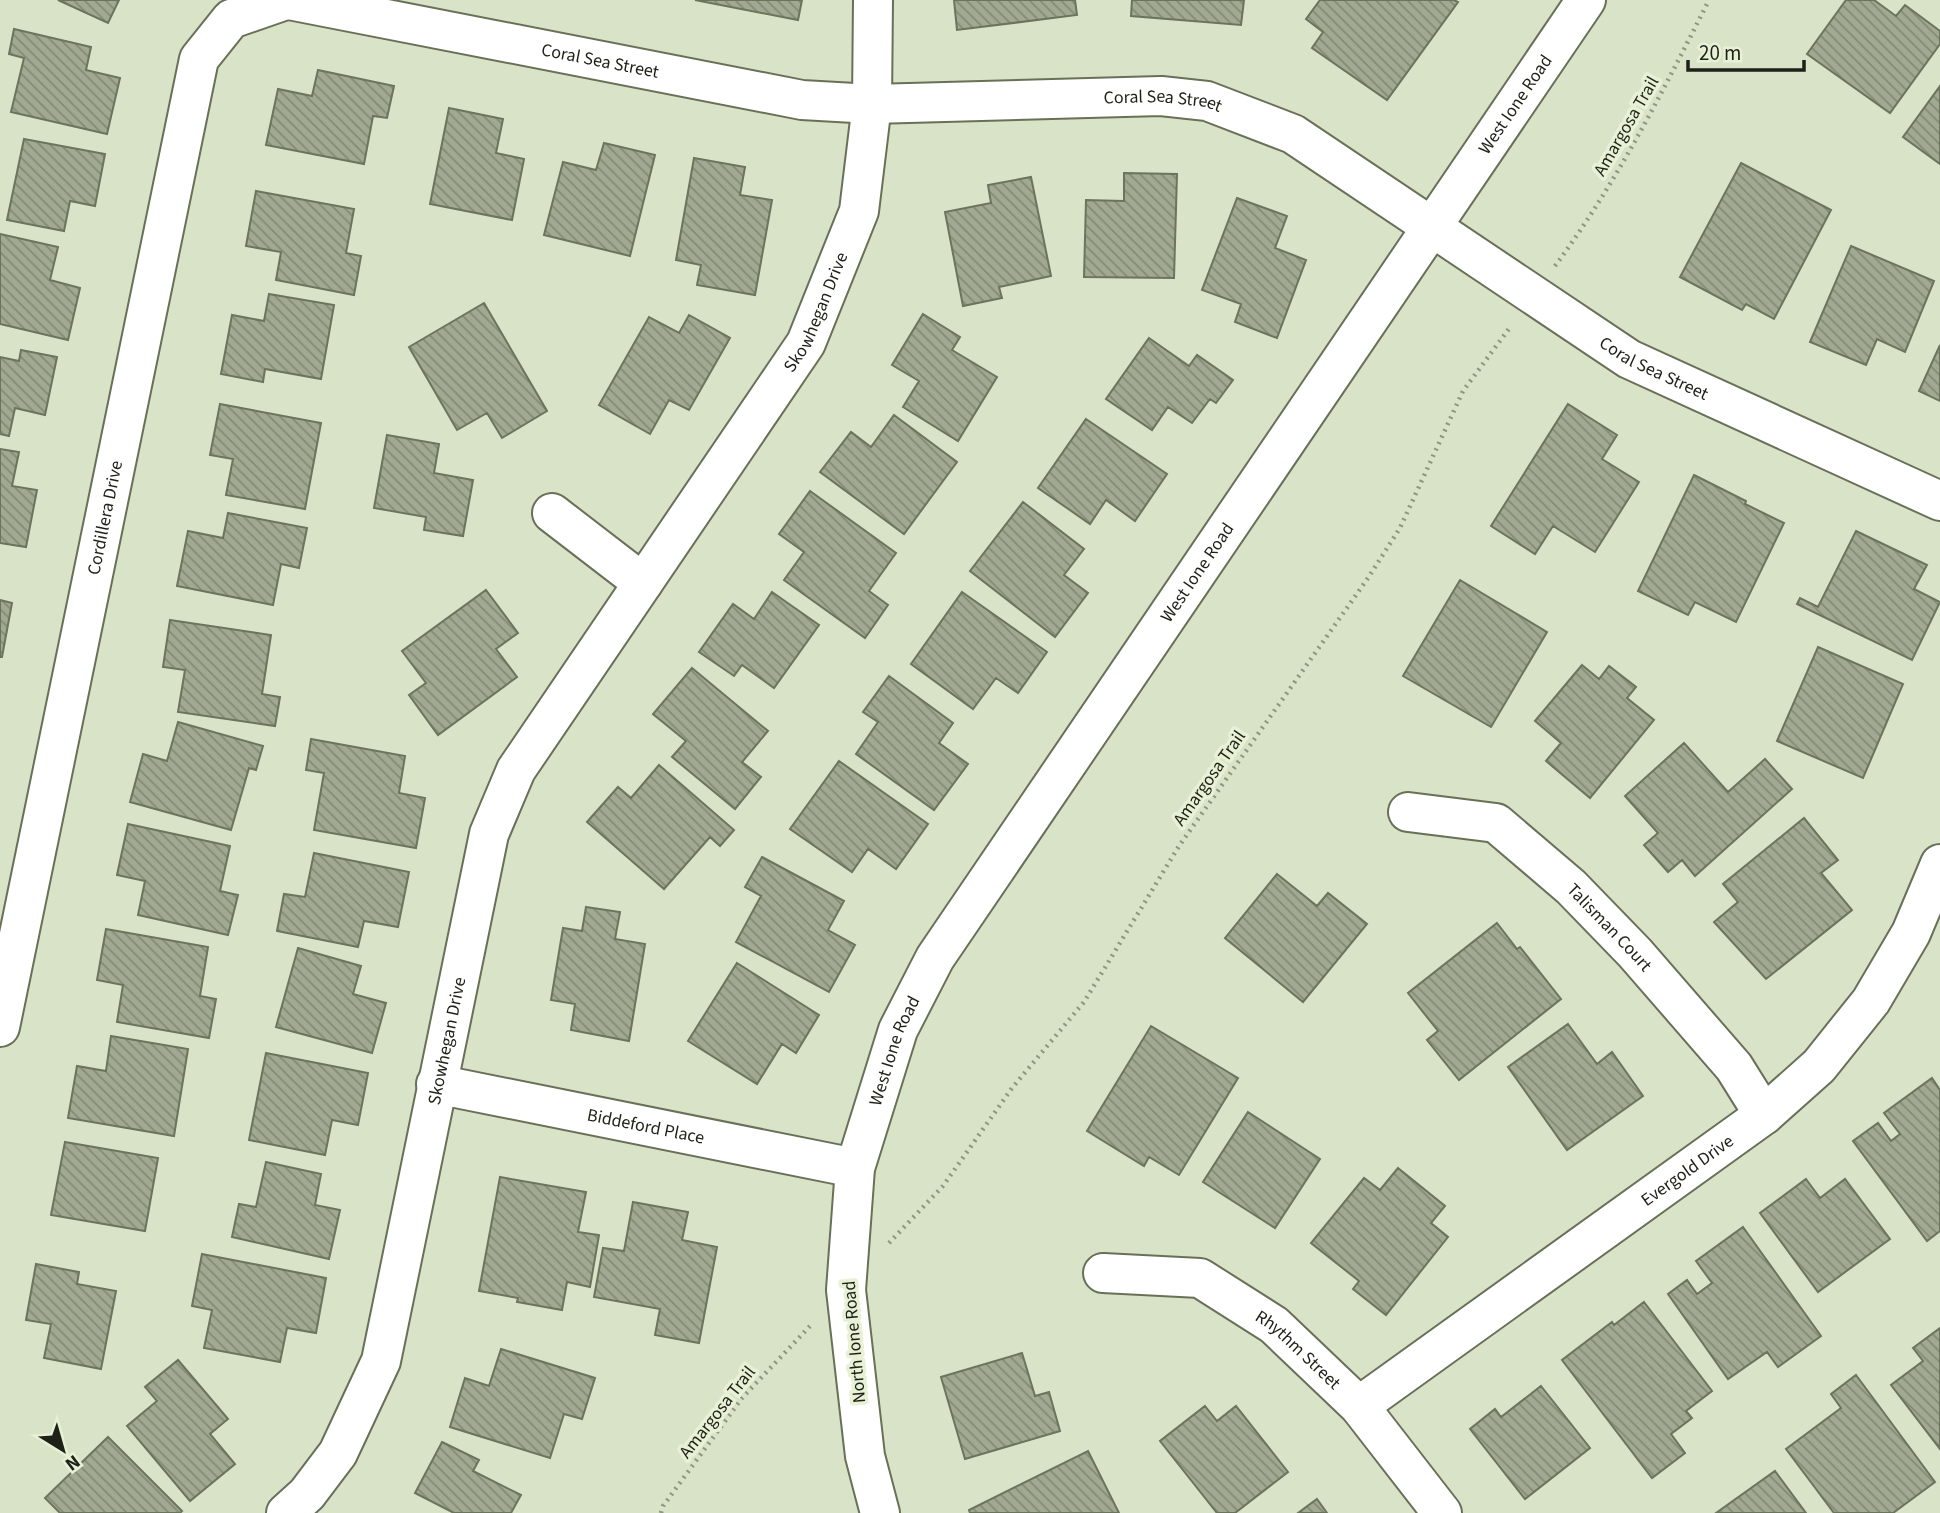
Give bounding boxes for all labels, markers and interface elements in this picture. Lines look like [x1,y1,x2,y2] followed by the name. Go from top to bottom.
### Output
[1688,28,1804,72] scale bar
[539,37,661,85] street label: Coral Sea Street
[1699,38,1741,68] text: 20 m
[1473,50,1558,159] street label: West Ione Road
[1588,72,1665,181] street label: Amargosa Trail
[1103,84,1226,119] street label: Coral Sea Street
[778,248,854,377] street label: Skowhegan Drive
[1594,331,1712,407] street label: Coral Sea Street
[81,458,129,577] street label: Cordillera Drive
[1155,518,1240,628] street label: West Ione Road
[1167,726,1252,831] street label: Amargosa Trail
[1561,878,1658,977] street label: Talisman Court
[422,975,472,1107] street label: Skowhegan Drive
[863,992,926,1109] street label: West Ione Road
[585,1103,707,1151] street label: Biddeford Place
[1636,1129,1739,1212] street label: Evergold Drive
[837,1280,872,1404] street label: North Ione Road
[1250,1304,1346,1395] street label: Rhythm Street
[673,1361,762,1464] street label: Amargosa Trail
[28,1415,98,1485] north arrow
[59,1448,86,1477] text: N

